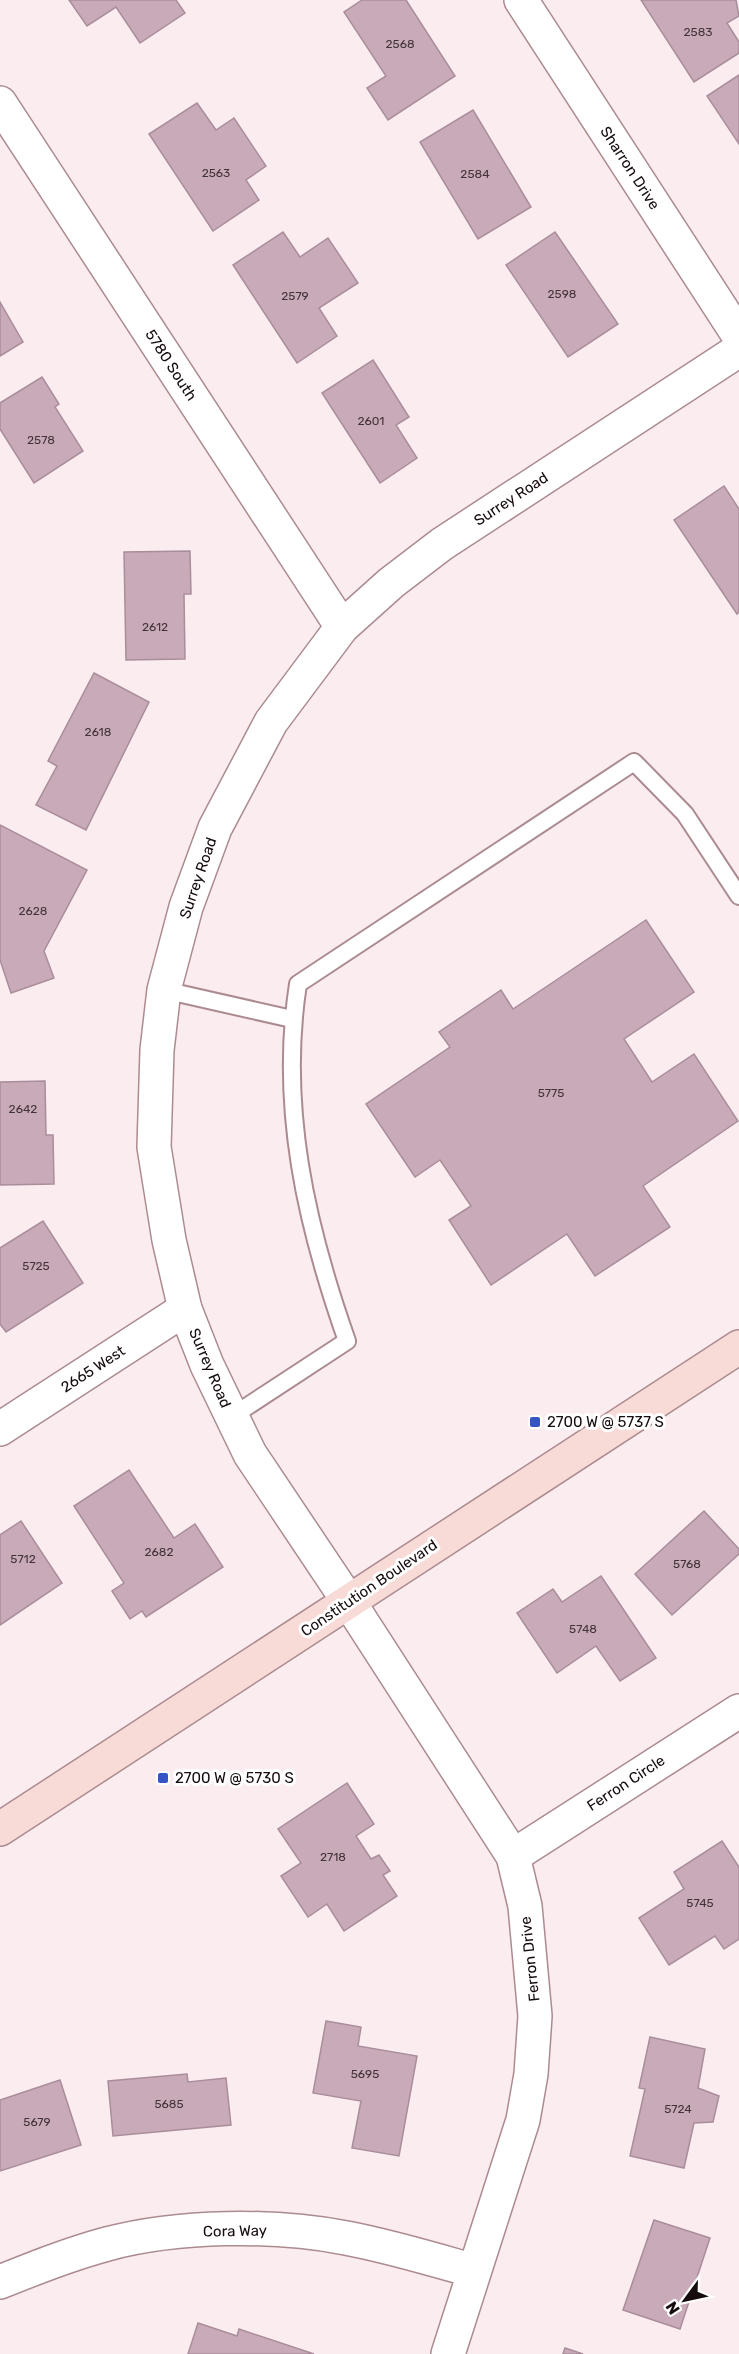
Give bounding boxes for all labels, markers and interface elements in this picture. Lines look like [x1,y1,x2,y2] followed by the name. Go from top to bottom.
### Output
[683,25,713,39] house number: 2583
[385,37,415,51] house number: 2568
[596,123,664,213] street label: Sharron Drive
[202,166,230,180] house number: 2563
[460,167,490,181] house number: 2584
[548,287,576,301] house number: 2598
[281,289,309,303] house number: 2579
[141,326,201,404] street label: 5780 South
[357,414,385,428] house number: 2601
[27,433,55,447] house number: 2578
[471,468,551,530] street label: Surrey Road
[142,620,168,634] house number: 2612
[85,725,111,739] house number: 2618
[176,835,220,921] street label: Surrey Road
[19,904,47,918] house number: 2628
[538,1086,564,1100] house number: 5775
[9,1102,37,1116] house number: 2642
[22,1259,50,1273] house number: 5725
[185,1325,235,1411] street label: Surrey Road
[58,1342,129,1396] street label: 2665 West
[547,1413,664,1431] place label: 2700 W @ 5737 S
[528,1415,542,1429] marker: 2700 W @ 5737 S
[297,1536,441,1640] street label: Constitution Boulevard
[145,1545,173,1559] house number: 2682
[10,1552,36,1566] house number: 5712
[673,1557,701,1571] house number: 5768
[569,1622,597,1636] house number: 5748
[584,1751,668,1815] street label: Ferron Circle
[175,1769,294,1787] place label: 2700 W @ 5730 S
[156,1771,170,1785] marker: 2700 W @ 5730 S
[320,1850,346,1864] house number: 2718
[686,1896,714,1910] house number: 5745
[517,1915,543,2003] street label: Ferron Drive
[351,2067,379,2081] house number: 5695
[154,2097,184,2111] house number: 5685
[664,2102,692,2116] house number: 5724
[23,2115,51,2129] house number: 5679
[203,2221,267,2241] street label: Cora Way
[655,2270,715,2330] north arrow
[662,2298,684,2318] text: N

